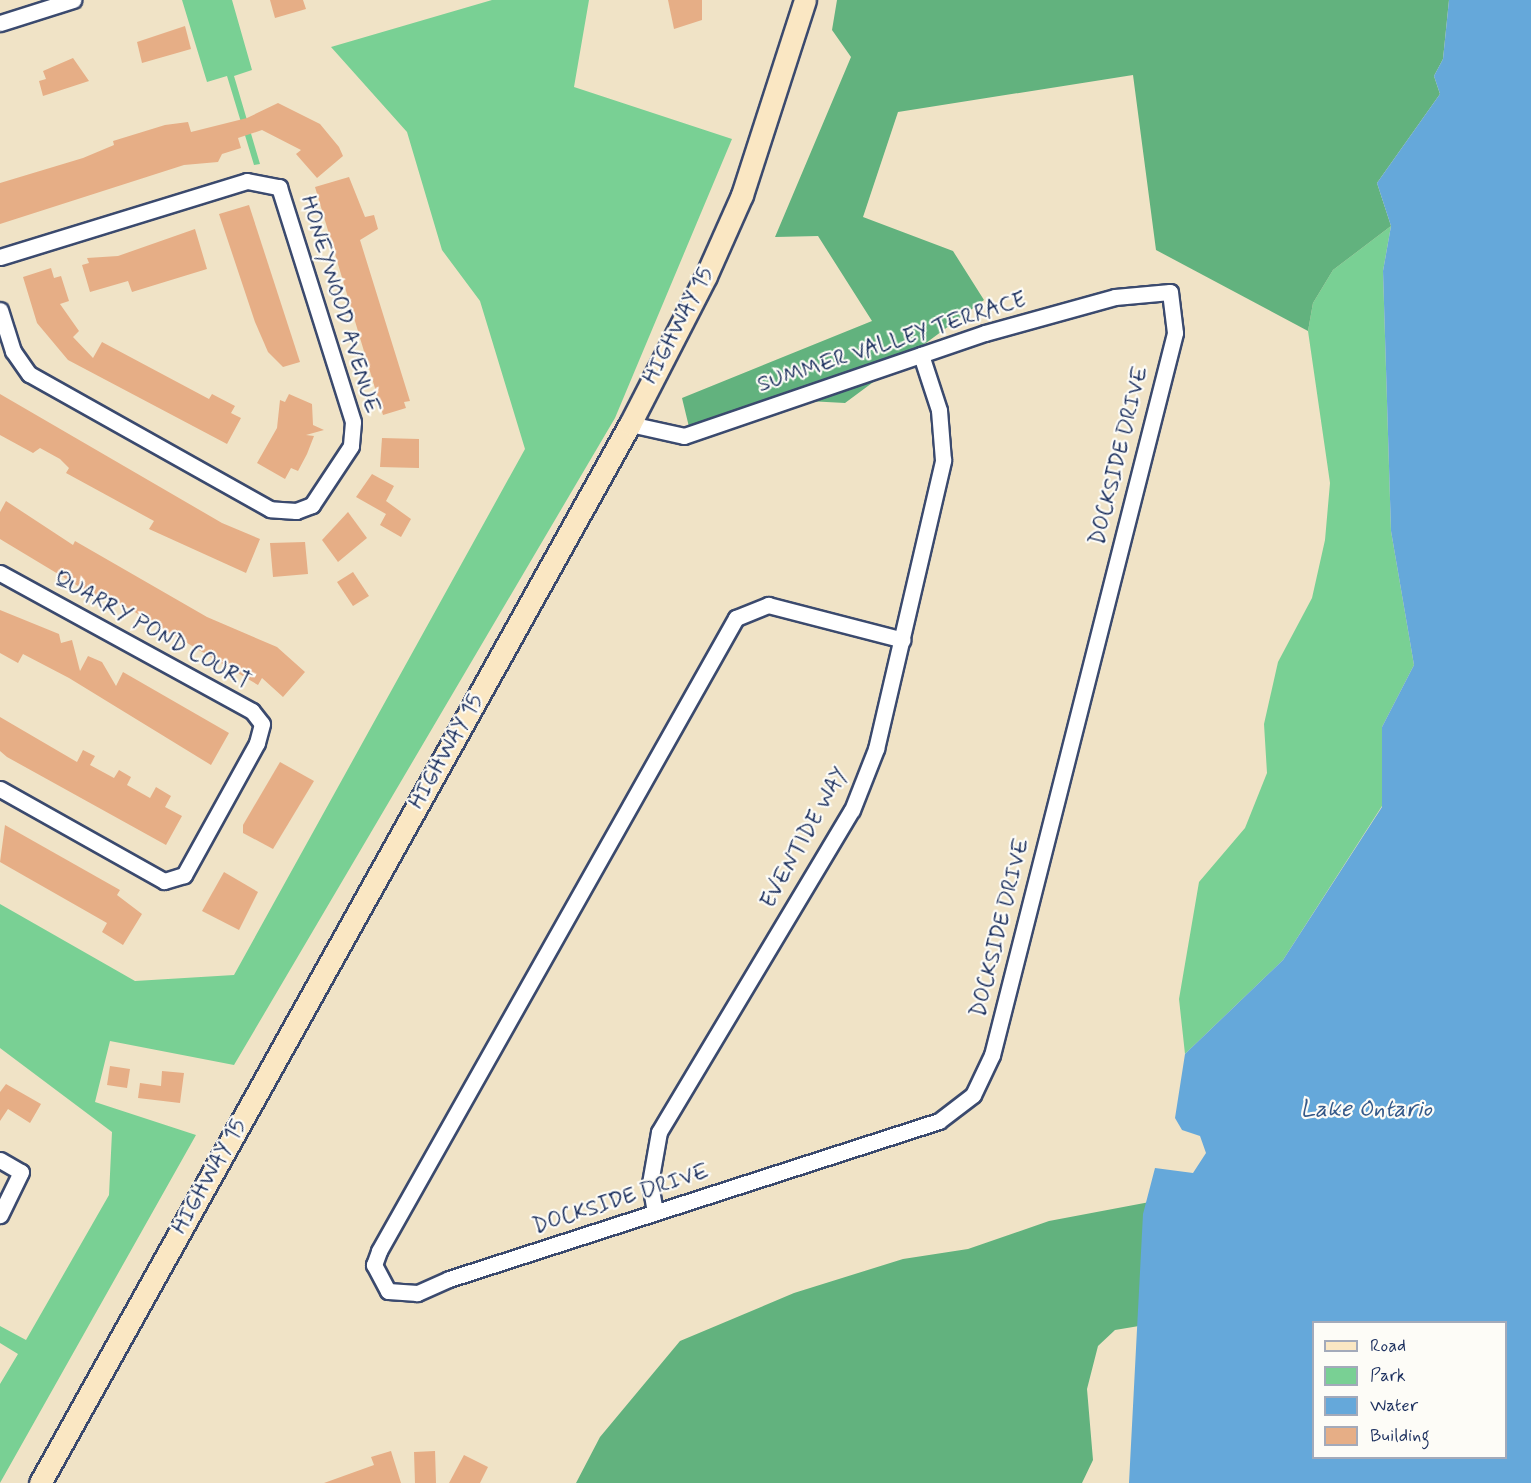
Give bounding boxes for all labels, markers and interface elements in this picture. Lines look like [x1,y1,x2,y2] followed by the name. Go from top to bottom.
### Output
[293,193,385,417] street label: HONEYWOOD AVENUE
[638,263,720,389] street label: HIGHWAY 15
[755,287,1029,399] street label: SUMMER VALLEY TERRACE
[1085,363,1155,549] street label: DOCKSIDE DRIVE
[47,565,257,697] street label: QUARRY POND COURT
[404,690,490,814] street label: HIGHWAY 15
[755,762,855,914] street label: EVENTIDE WAY
[966,835,1036,1021] street label: DOCKSIDE DRIVE
[1299,1096,1433,1124] water label: Lake Ontario
[167,1115,253,1239] street label: HIGHWAY 15
[529,1159,713,1241] street label: DOCKSIDE DRIVE
[1312,1321,1507,1459] legend
[1370,1334,1406,1358] text: Road
[1370,1364,1406,1388] text: Park
[1370,1394,1418,1418] text: Water
[1370,1424,1430,1448] text: Building

